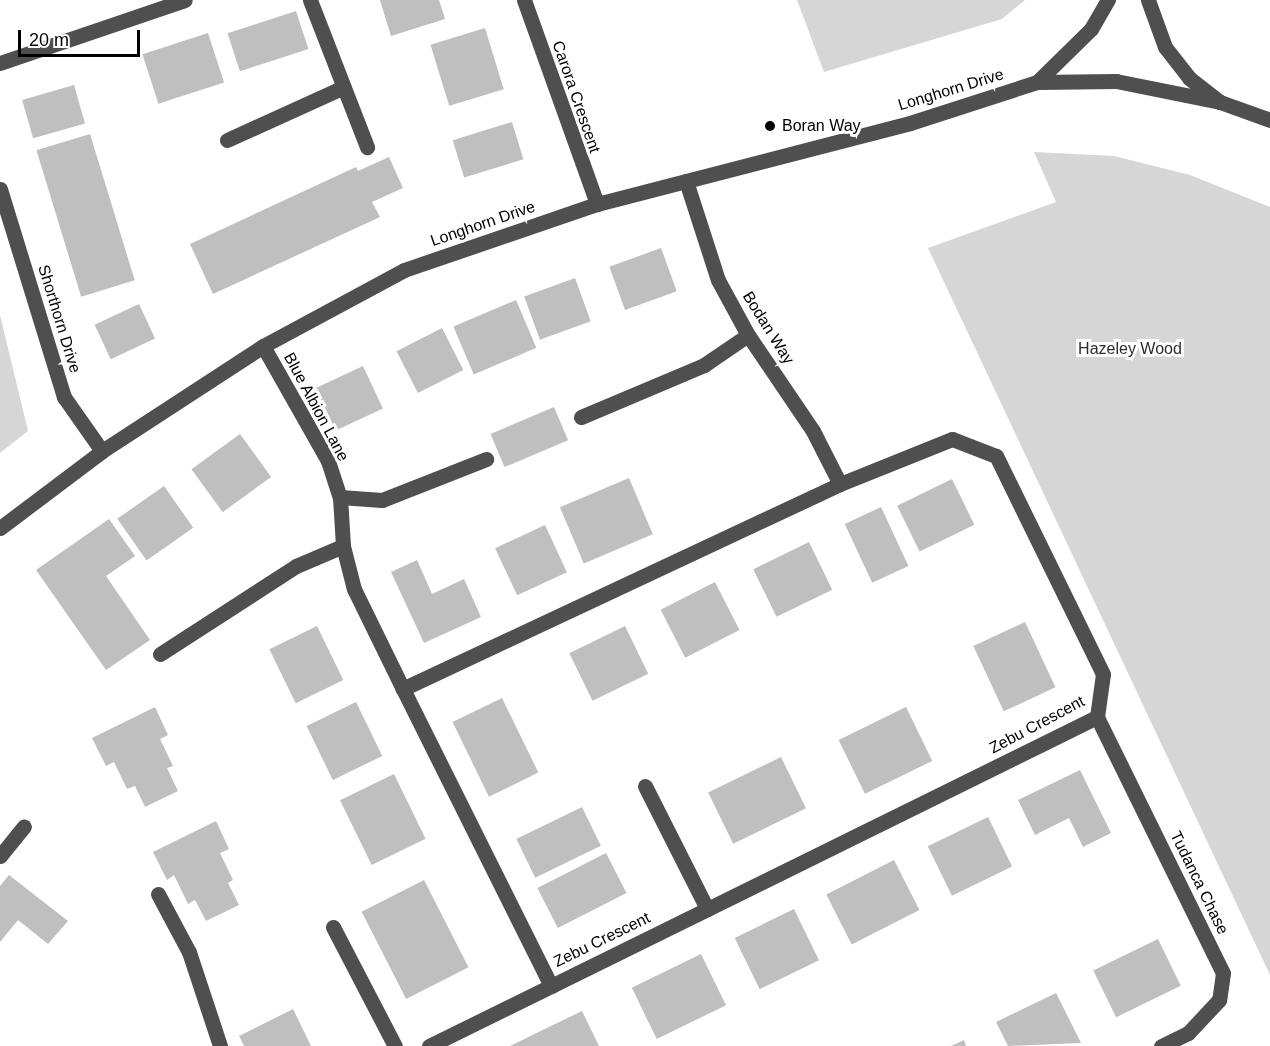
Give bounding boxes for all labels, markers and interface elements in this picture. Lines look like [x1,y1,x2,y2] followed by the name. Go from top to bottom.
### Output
[21,18,142,56] scale bar
[29,30,69,50] text: 20 m
[548,38,604,156] street label: Carora Crescent
[896,65,1006,115] street label: Longhorn Drive
[782,116,861,136] place label: Boran Way
[763,119,777,133] marker: Boran Way
[428,197,538,251] street label: Longhorn Drive
[33,263,85,375] street label: Shorthorn Drive
[738,288,798,368] street label: Bodan Way
[1078,339,1182,359] park label: Hazeley Wood
[279,349,353,465] street label: Blue Albion Lane
[986,692,1088,758] street label: Zebu Crescent
[1166,828,1232,938] street label: Tudanca Chase
[551,908,653,972] street label: Zebu Crescent

